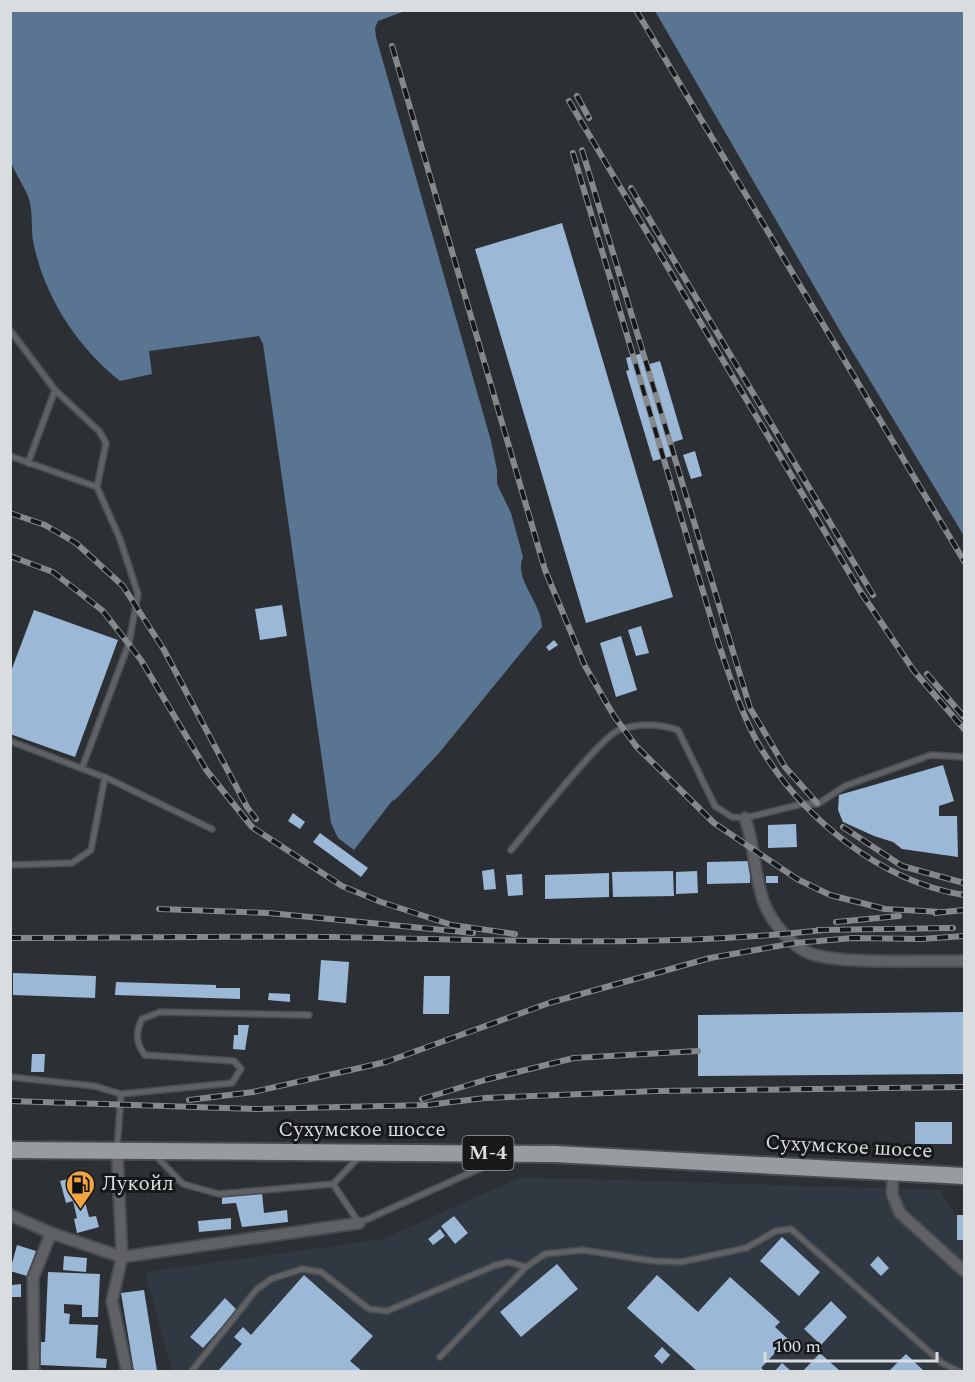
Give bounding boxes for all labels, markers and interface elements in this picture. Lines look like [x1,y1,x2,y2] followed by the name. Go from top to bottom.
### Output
[278,1114,446,1146] street label: Сухумское шоссе
[765,1127,933,1167] street label: Сухумское шоссе
[462,1136,514,1170] road number: М-4
[65,1168,97,1210] fuel station icon: Лукойл
[102,1168,174,1200] place label: Лукойл
[765,1325,938,1363] scale bar
[774,1333,821,1360] text: 100 m

